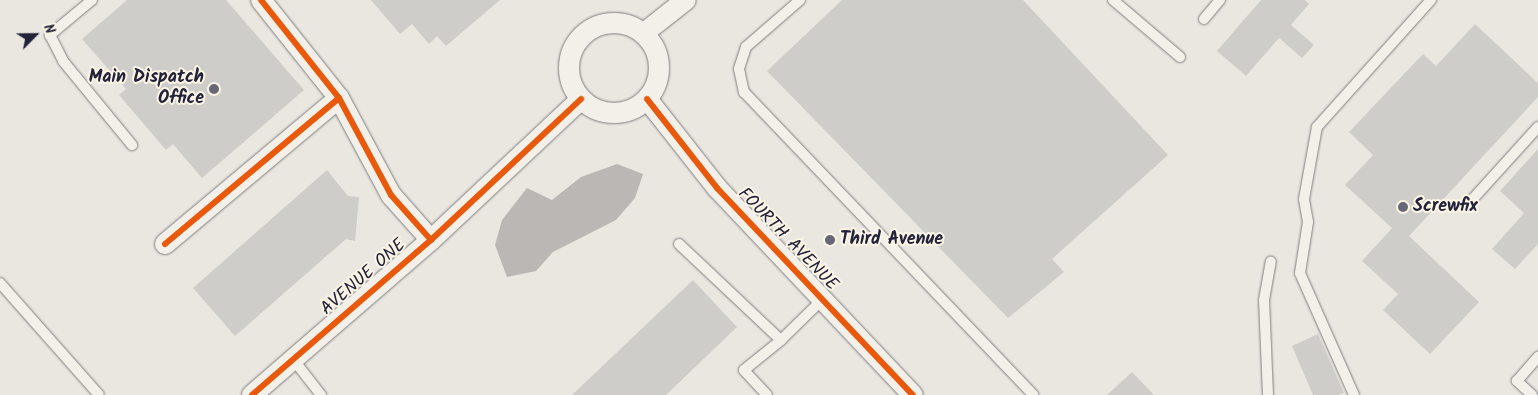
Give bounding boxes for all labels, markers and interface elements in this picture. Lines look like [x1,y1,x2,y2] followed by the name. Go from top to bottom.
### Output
[10,10,60,60] north arrow
[37,21,61,38] text: N
[89,68,204,110] place label: Main Dispatch Office
[208,83,220,95] marker: Main Dispatch Office
[732,184,842,296] street label: FOURTH AVENUE
[1413,196,1478,218] place label: Screwfix
[1397,201,1409,213] marker: Screwfix
[840,229,943,251] place label: Third Avenue
[824,234,836,246] marker: Third Avenue
[317,235,411,321] street label: AVENUE ONE

